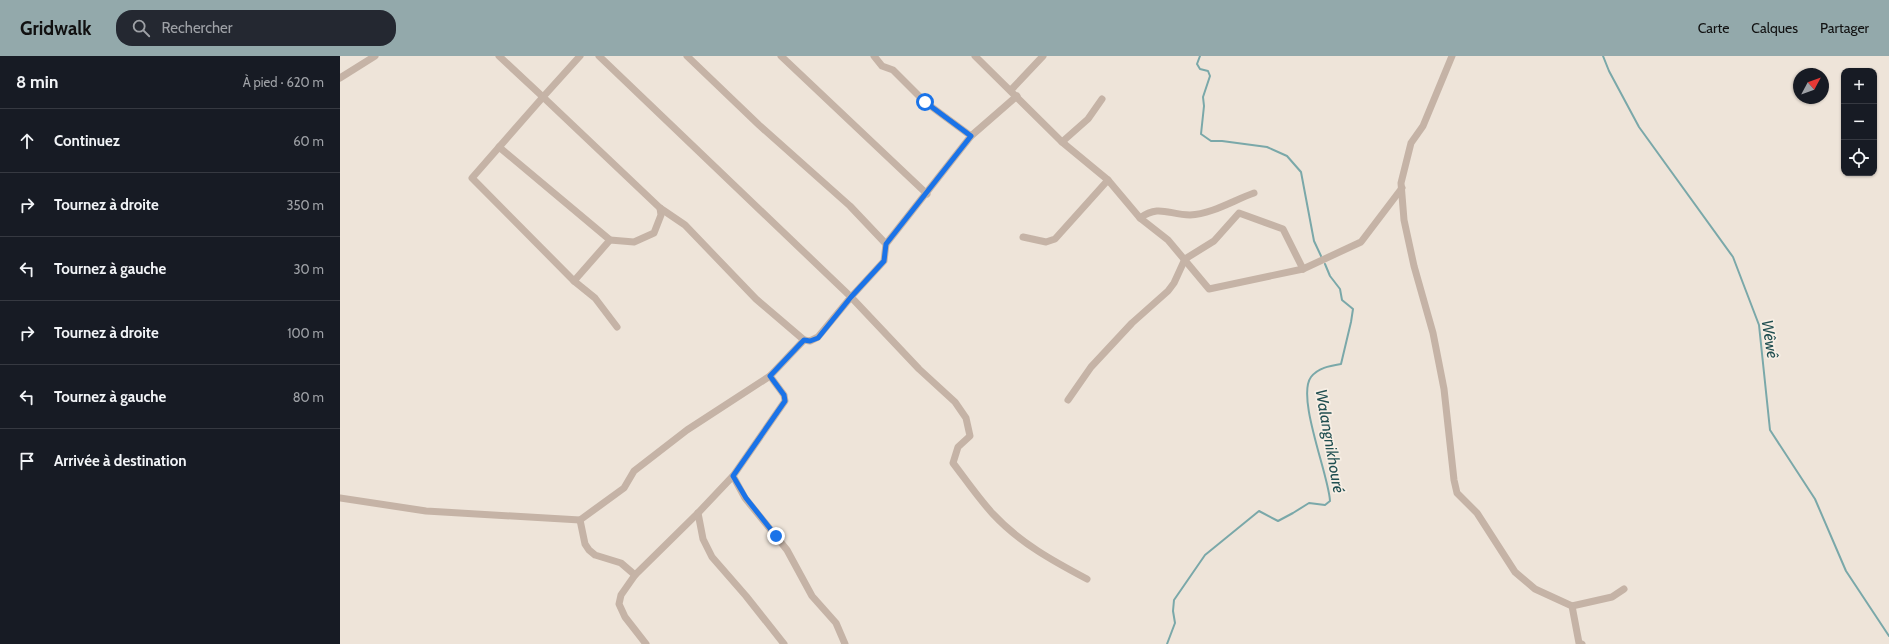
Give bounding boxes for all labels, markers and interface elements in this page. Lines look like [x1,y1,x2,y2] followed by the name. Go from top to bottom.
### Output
[116,10,396,46] search box
[20,17,92,40] text: Gridwalk
[130,17,152,39] icon: search
[162,19,233,37] text: Rechercher
[1698,19,1729,37] text: Carte
[1751,19,1798,37] text: Calques
[1820,19,1869,37] text: Partager
[1793,68,1829,104] north arrow
[1841,68,1877,176] map controls
[1841,68,1877,104] button: +
[16,72,58,92] text: 8 min
[243,74,324,90] text: À pied · 620 m
[916,93,934,111] route start
[1841,104,1877,140] button: −
[16,130,38,152] icon: ahead
[54,132,120,150] text: Continuez
[293,133,324,149] text: 60 m
[1841,140,1877,176] button: locate
[16,194,38,216] icon: right
[54,196,159,214] text: Tournez à droite
[287,197,324,213] text: 350 m
[16,258,38,280] icon: left
[54,260,166,278] text: Tournez à gauche
[294,261,324,277] text: 30 m
[1758,318,1783,360] water label: Wêwê
[16,322,38,344] icon: right
[54,324,159,342] text: Tournez à droite
[287,325,324,341] text: 100 m
[16,386,38,408] icon: left
[54,388,166,406] text: Tournez à gauche
[1312,388,1348,494] water label: Walangnikhouré
[293,389,324,405] text: 80 m
[16,450,38,472] icon: arrive
[54,452,186,470] text: Arrivée à destination
[767,527,785,545] route end

